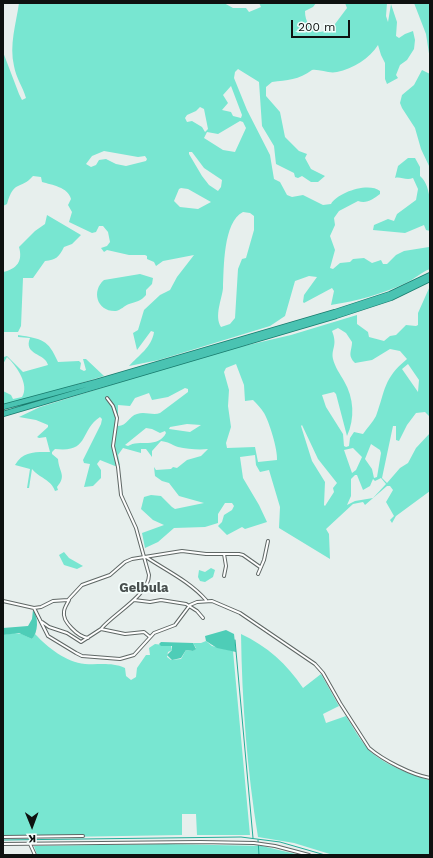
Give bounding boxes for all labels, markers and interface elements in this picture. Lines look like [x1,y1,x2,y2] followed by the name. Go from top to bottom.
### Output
[293,12,352,38] scale bar
[298,20,335,34] text: 200 m
[119,580,169,596] district label: Gelbula
[12,806,52,846] north arrow
[28,832,36,845] text: K

